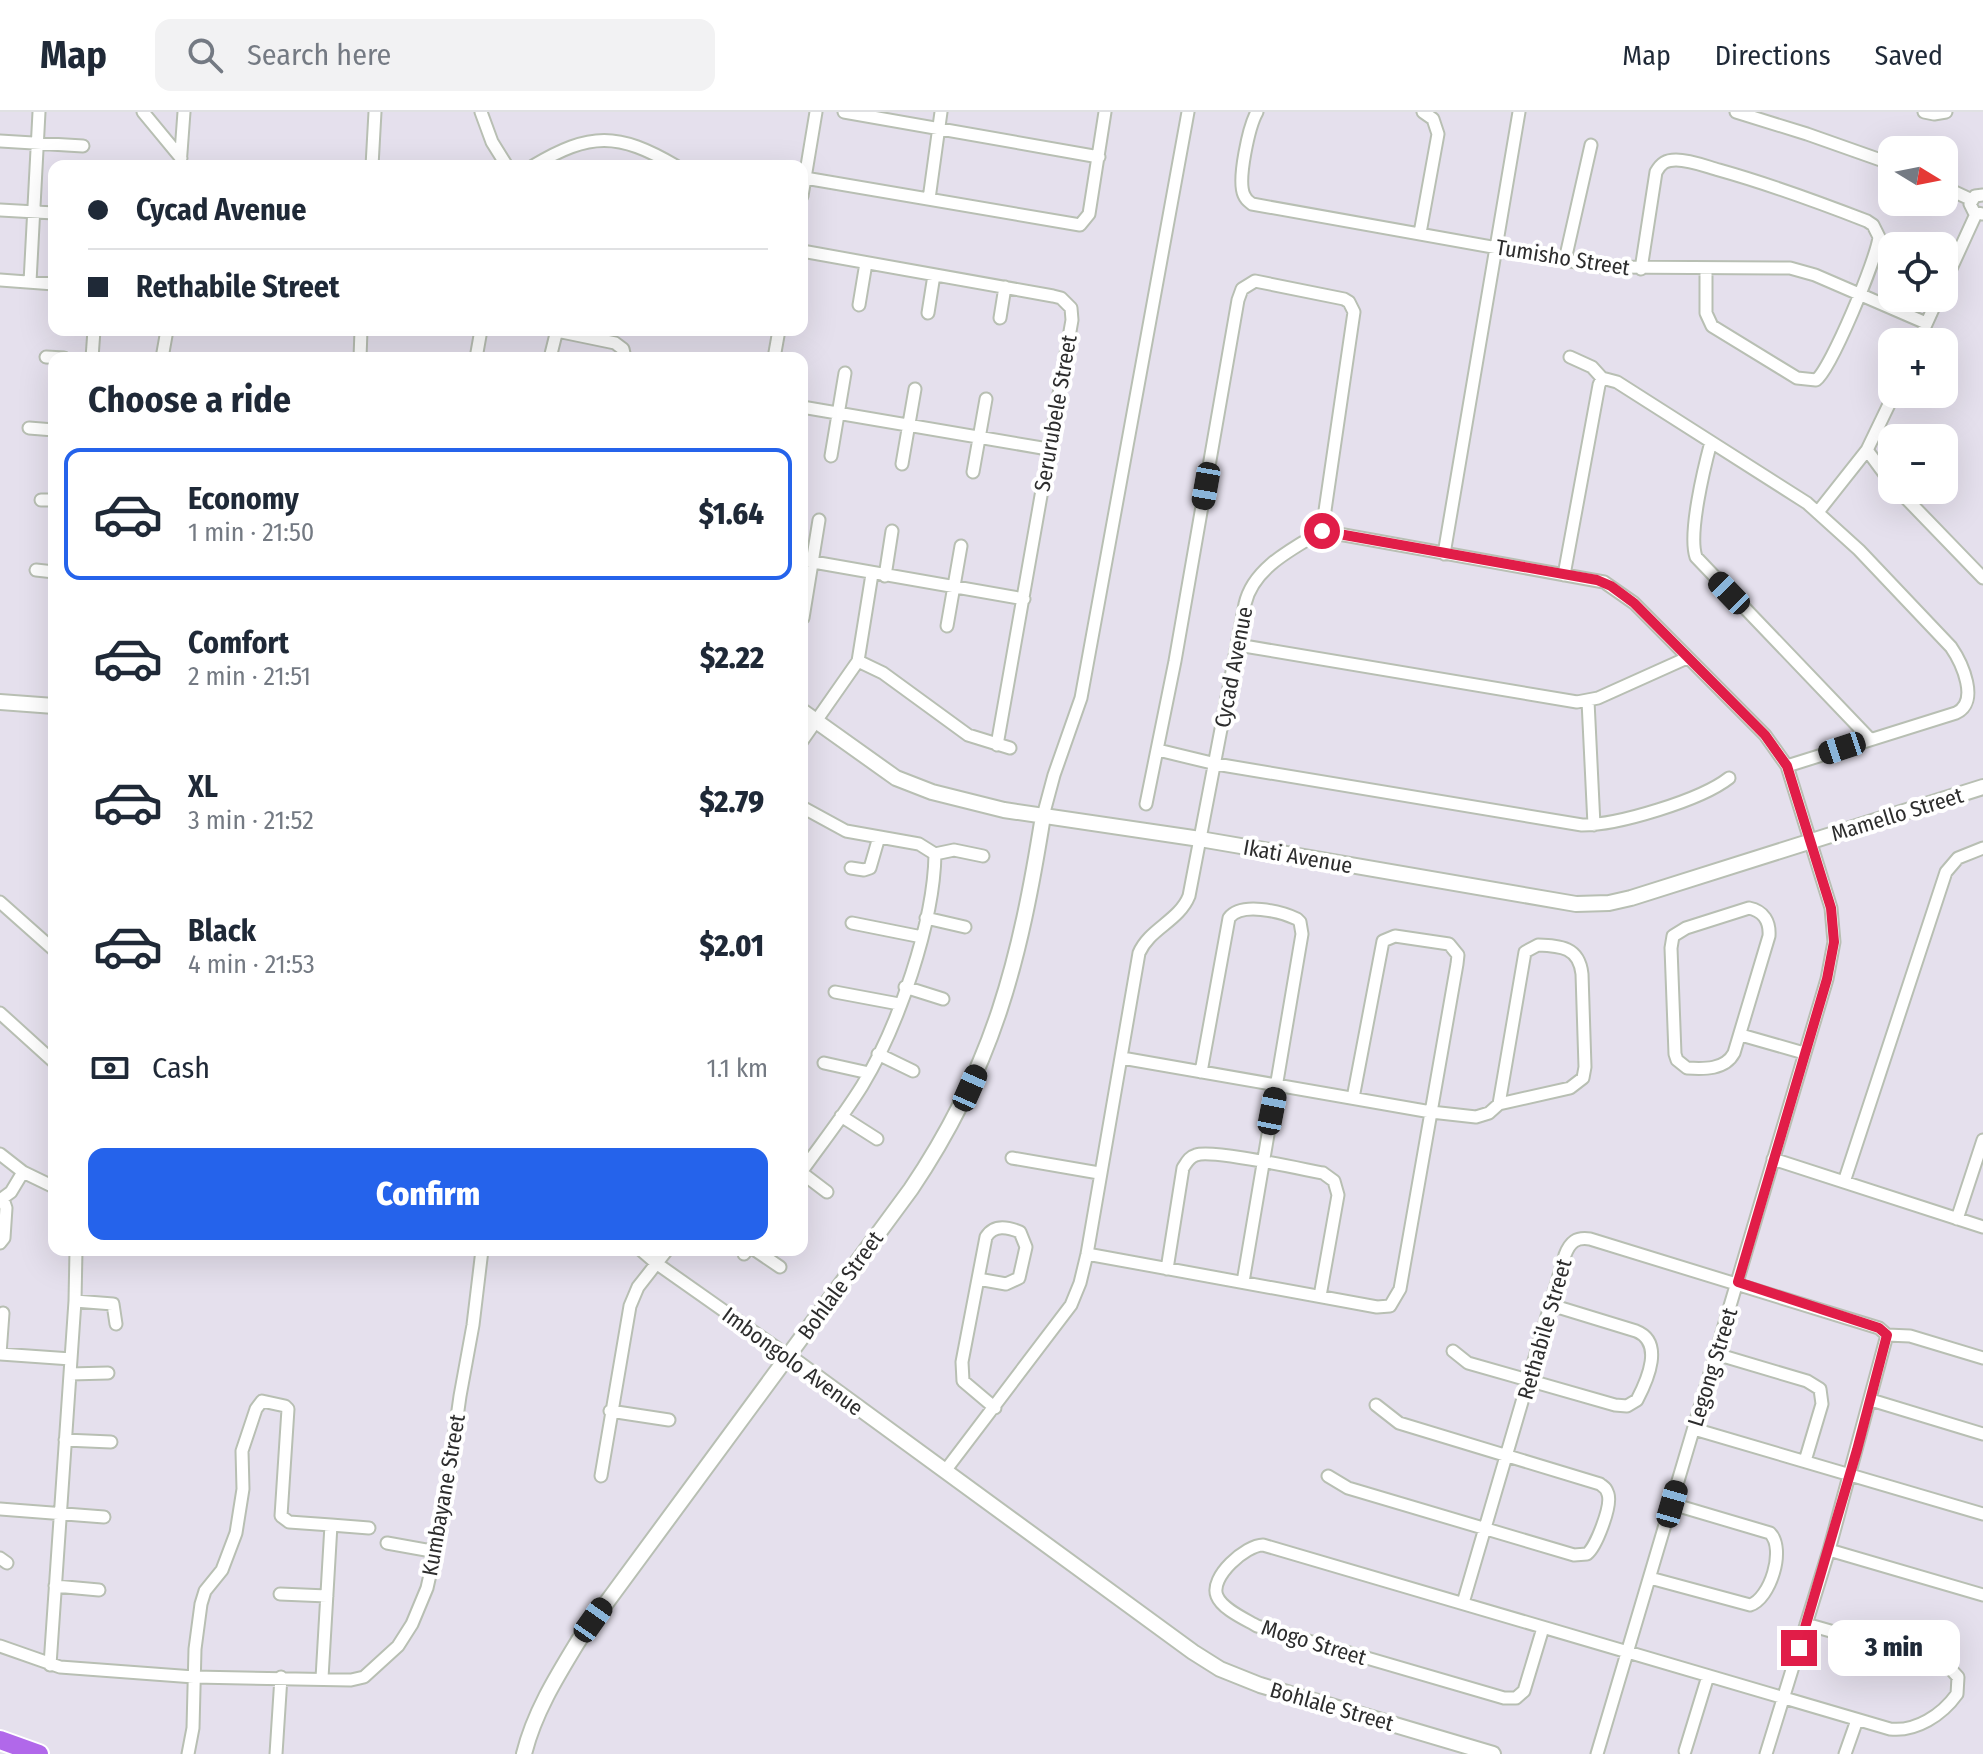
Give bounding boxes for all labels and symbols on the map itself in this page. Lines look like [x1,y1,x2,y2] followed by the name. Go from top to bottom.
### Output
[1878,136,1958,216] north arrow
[1494,234,1633,282] street label: Tumisho Street
[1028,332,1083,494] street label: Serurubele Street
[1190,460,1222,512] car
[1304,513,1340,549] route start
[1704,567,1754,619] car
[1209,604,1258,730] street label: Cycad Avenue
[1815,729,1869,767] car
[1828,781,1967,847] street label: Mamello Street
[1241,834,1355,879] street label: Ikati Avenue
[949,1061,991,1115] car
[1256,1085,1288,1137] car
[792,1225,889,1345] street label: Bohlale Street
[1511,1255,1578,1403] street label: Rethabile Street
[717,1301,868,1422] street label: Imbongolo Avenue
[1682,1304,1744,1430] street label: Legong Street
[416,1411,471,1578] street label: Kumbayane Street
[1654,1478,1690,1530] car
[569,1593,617,1647] car
[1258,1614,1370,1671] street label: Mogo Street
[1827,1620,1959,1676] callout: 3 min
[1781,1630,1817,1666] route end
[1267,1676,1398,1737] street label: Bohlale Street

